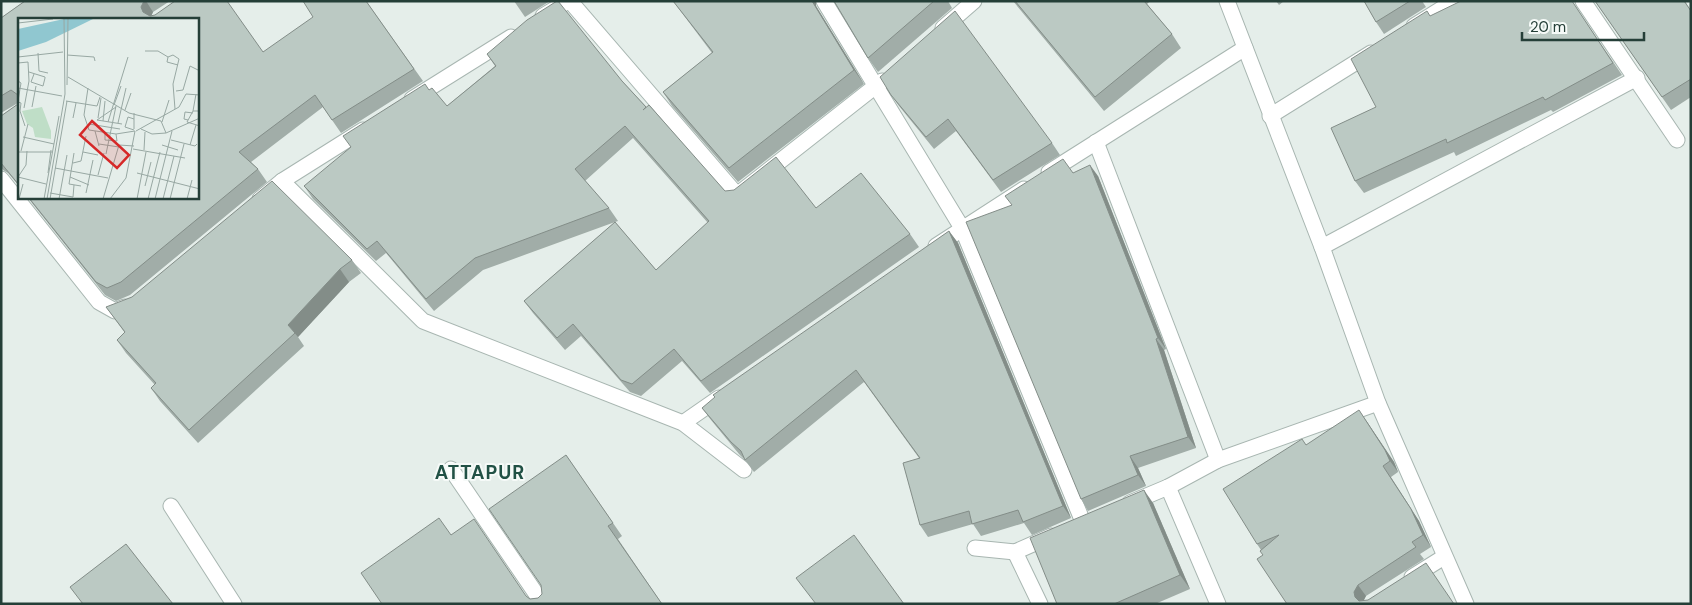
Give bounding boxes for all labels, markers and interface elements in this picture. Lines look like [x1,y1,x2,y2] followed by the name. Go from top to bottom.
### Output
[1522,10,1644,42] scale bar
[1530,17,1566,37] text: 20 m
[18,18,199,199] inset map
[435,460,525,485] district label: ATTAPUR

